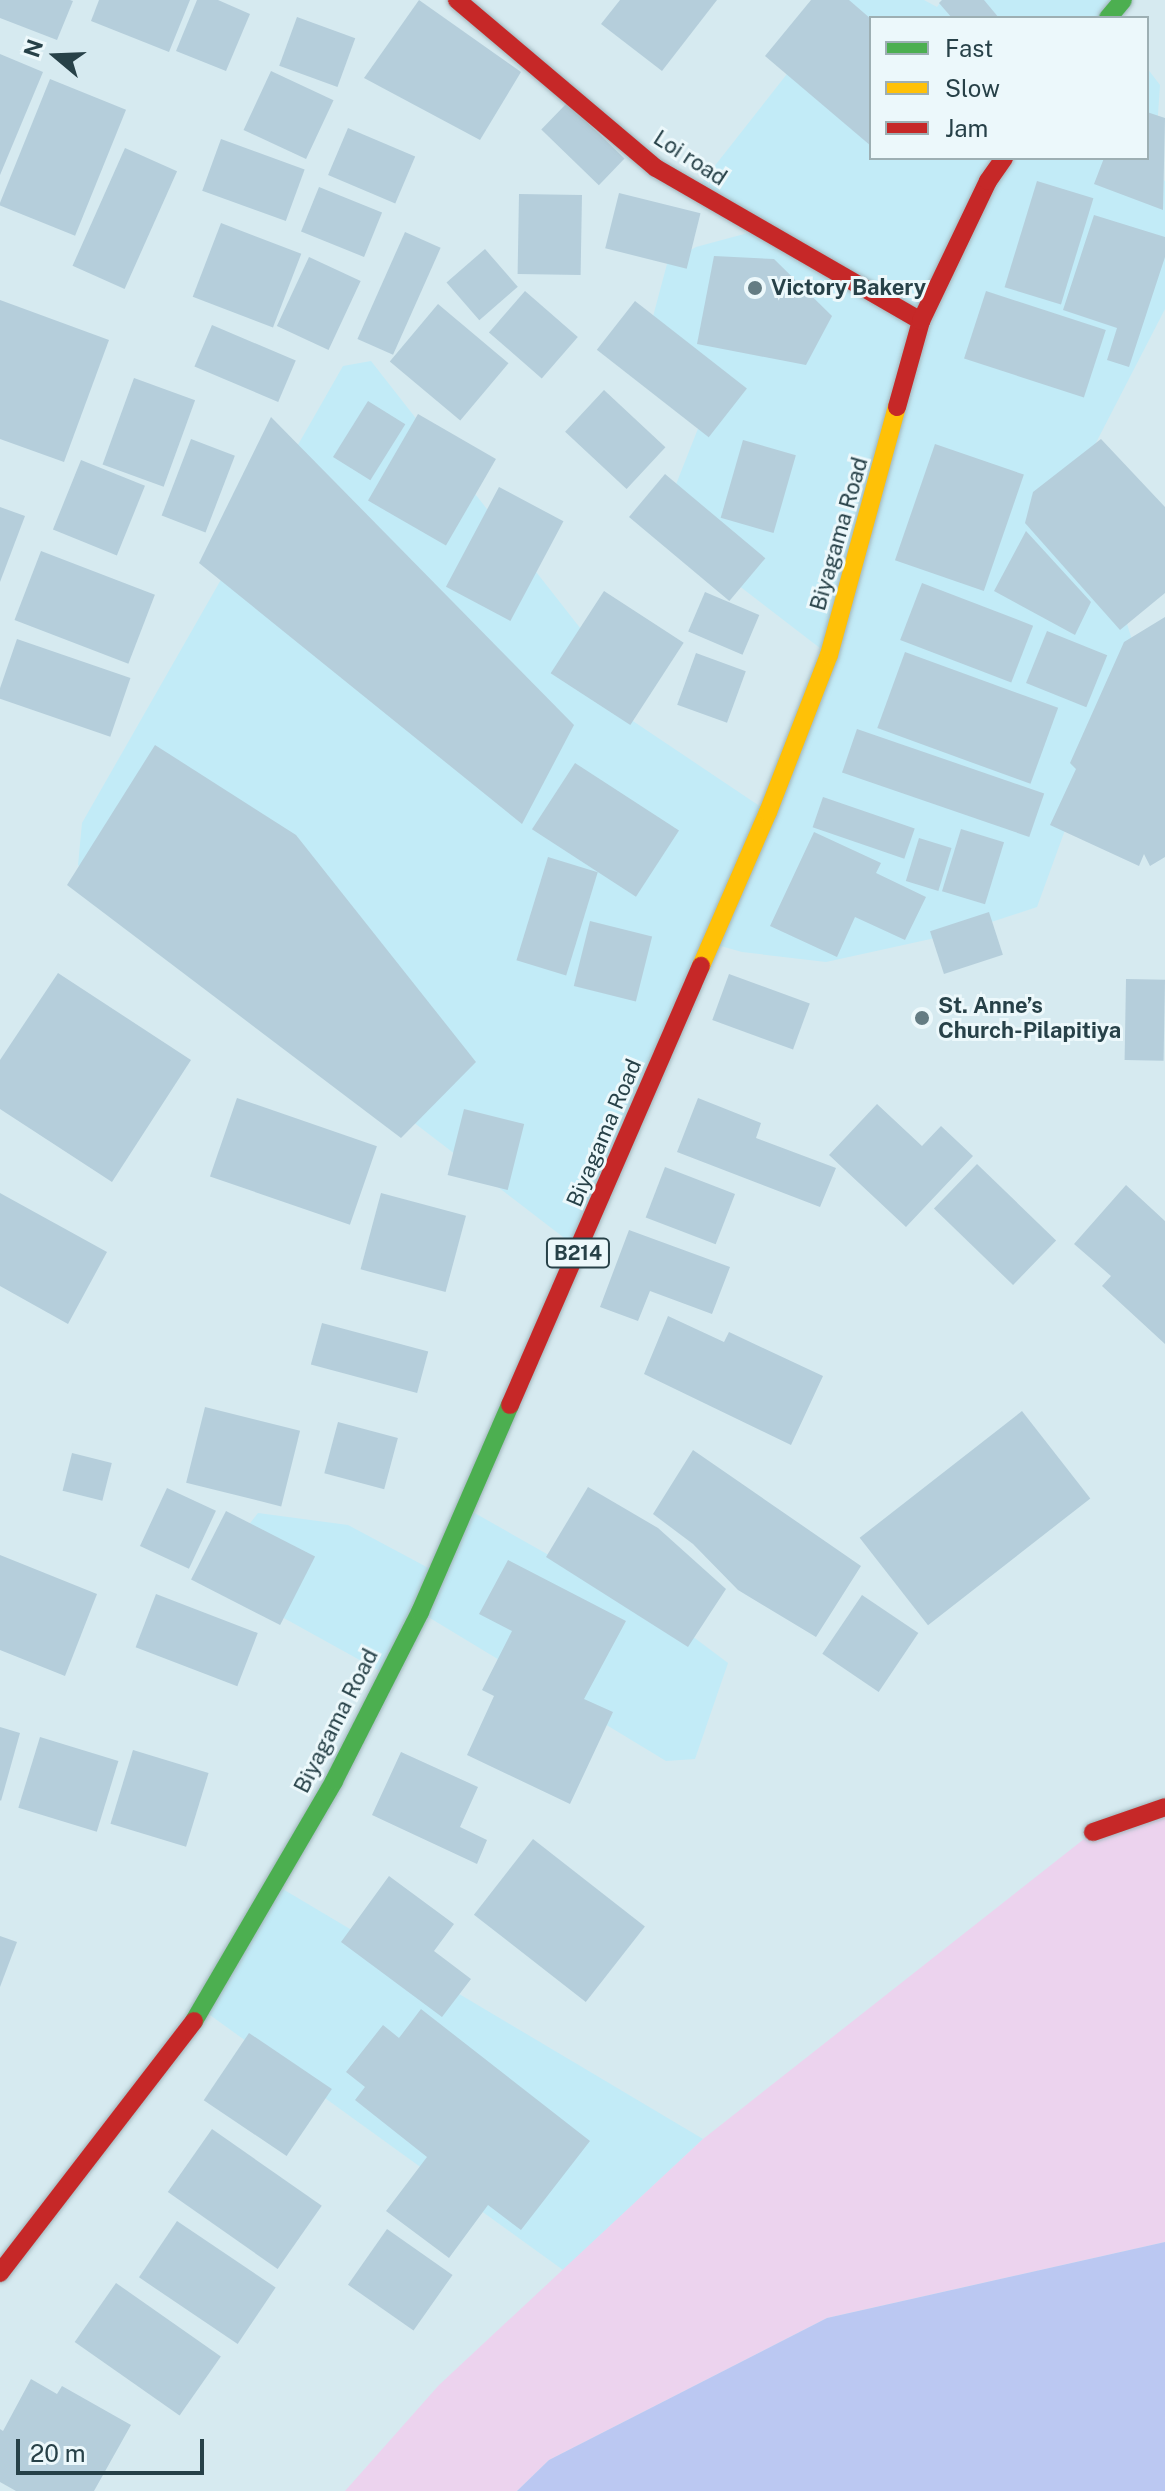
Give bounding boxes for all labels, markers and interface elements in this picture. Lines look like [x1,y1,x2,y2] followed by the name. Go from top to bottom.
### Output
[16,16,96,96] north arrow
[869,16,1149,160] legend
[945,34,993,62] text: Fast
[18,36,48,61] text: N
[945,74,1000,102] text: Slow
[945,114,988,142] text: Jam
[649,125,731,191] street label: Loi road
[771,275,926,301] place label: Victory Bakery
[746,279,764,297] marker: Victory Bakery
[805,454,873,614] street label: Biyagama Road
[938,992,1121,1044] place label: St. Anne’s Church-Pilapitiya
[913,1009,931,1027] marker: St. Anne’s Church-Pilapitiya
[561,1055,647,1211] street label: Biyagama Road
[544,1237,612,1269] road number: B214
[288,1645,384,1797] street label: Biyagama Road
[20,2423,208,2473] scale bar
[30,2439,86,2467] text: 20 m

